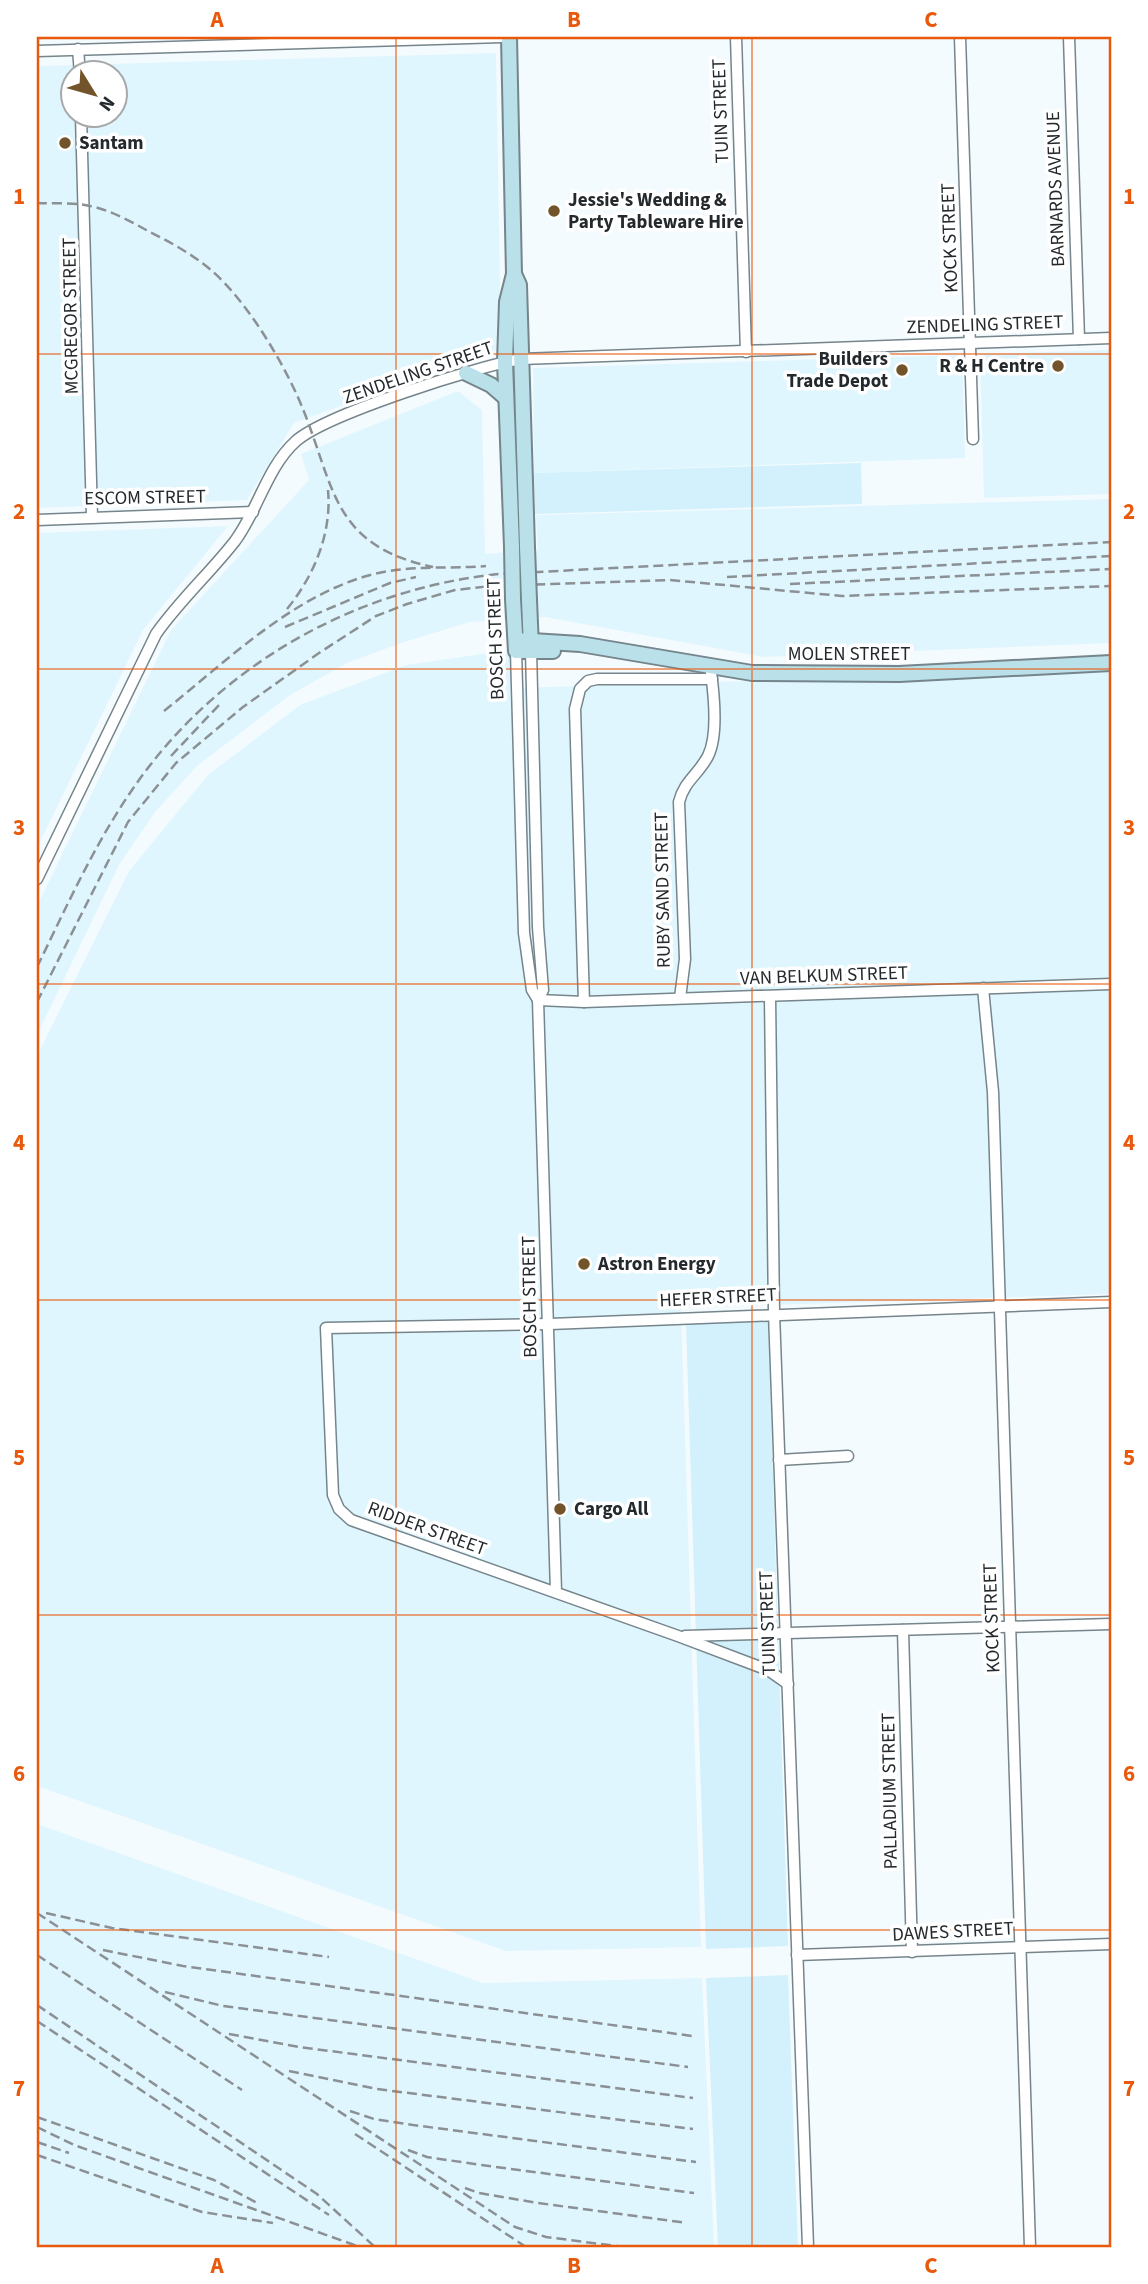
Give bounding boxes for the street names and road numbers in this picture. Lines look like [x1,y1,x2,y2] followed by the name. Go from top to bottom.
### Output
[706,58,736,164] street label: TUIN STREET
[1040,111,1072,267] street label: BARNARDS AVENUE
[935,183,965,293] street label: KOCK STREET
[56,237,86,395] street label: MCGREGOR STREET
[906,309,1064,341] street label: ZENDELING STREET
[339,335,497,411] street label: ZENDELING STREET
[84,483,206,513] street label: ESCOM STREET
[480,578,512,700] street label: BOSCH STREET
[788,641,910,668] street label: MOLEN STREET
[648,812,678,968] street label: RUBY SAND STREET
[740,960,908,992] street label: VAN BELKUM STREET
[515,1236,545,1358] street label: BOSCH STREET
[659,1281,777,1315] street label: HEFER STREET
[364,1495,490,1563] street label: RIDDER STREET
[977,1563,1007,1673] street label: KOCK STREET
[753,1570,783,1676] street label: TUIN STREET
[875,1712,905,1870] street label: PALLADIUM STREET
[892,1915,1014,1949] street label: DAWES STREET

